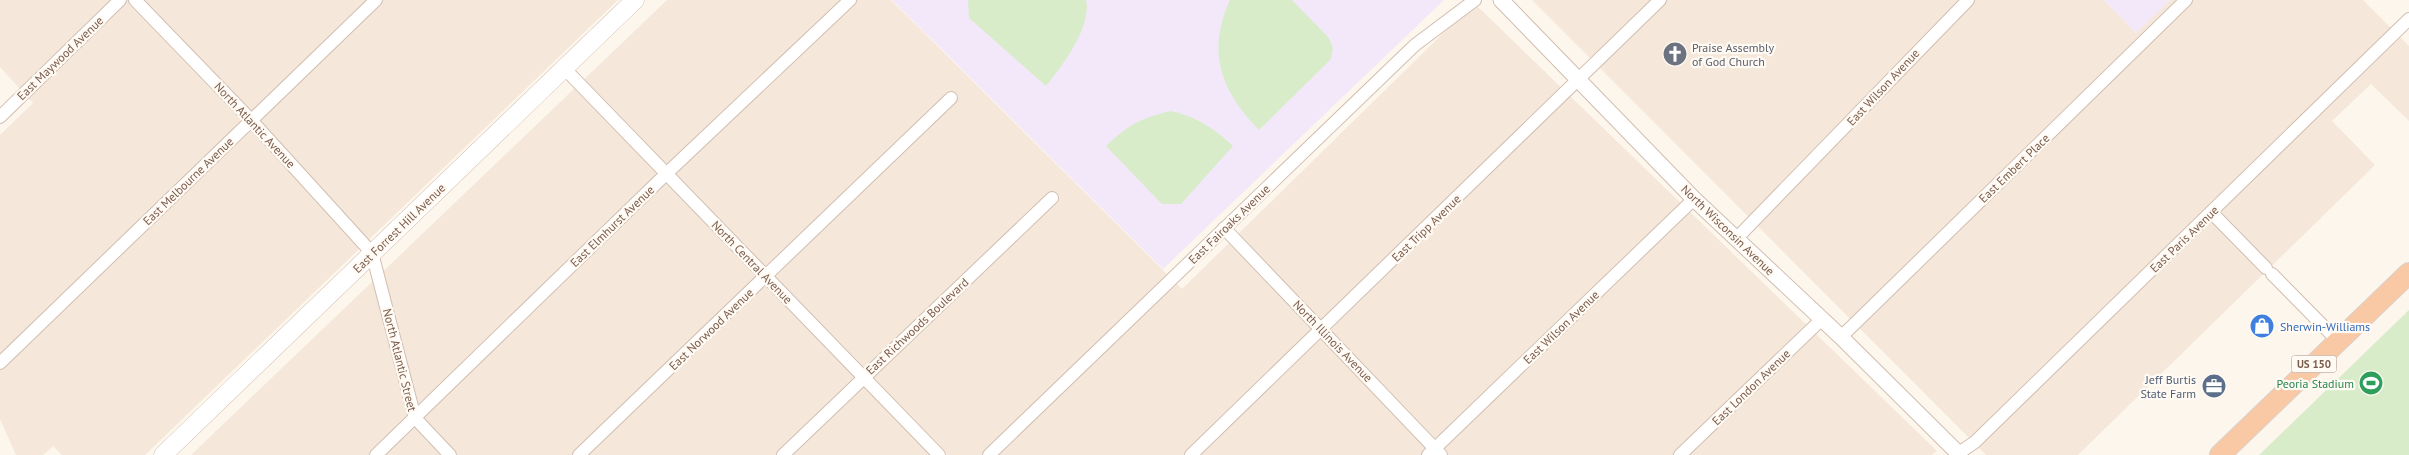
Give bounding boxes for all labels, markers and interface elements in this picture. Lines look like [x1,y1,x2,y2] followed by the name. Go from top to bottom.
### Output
[14,13,106,103] street label: East Maywood Avenue
[1692,40,1774,69] place label: Praise Assembly of God Church
[1662,41,1688,67] church icon: Praise Assembly of God Church
[1844,46,1922,128] street label: East Wilson Avenue
[211,79,299,171] street label: North Atlantic Avenue
[1975,130,2053,206] street label: East Embert Place
[140,134,236,228] street label: East Melbourne Avenue
[350,180,448,276] street label: East Forrest Hill Avenue
[1185,181,1273,267] street label: East Fairoaks Avenue
[567,182,657,270] street label: East Elmhurst Avenue
[1678,182,1778,278] street label: North Wisconsin Avenue
[1388,191,1464,265] street label: East Tripp Avenue
[2147,202,2221,276] street label: East Paris Avenue
[708,217,796,307] street label: North Central Avenue
[863,275,971,377] street label: East Richwoods Boulevard
[666,285,756,373] street label: East Norwood Avenue
[1520,287,1602,367] street label: East Wilson Avenue
[1290,297,1376,385] street label: North Illinois Avenue
[380,307,420,413] street label: North Atlantic Street
[2249,313,2275,339] shop icon: Sherwin-Williams
[2280,319,2370,334] place label: Sherwin-Williams
[1709,346,1793,428] street label: East London Avenue
[2292,356,2336,372] road number: US 150
[2358,370,2384,396] sports icon: Peoria Stadium
[2140,372,2196,401] place label: Jeff Burtis State Farm
[2201,373,2227,399] office icon: Jeff Burtis State Farm
[2277,376,2354,391] place label: Peoria Stadium

